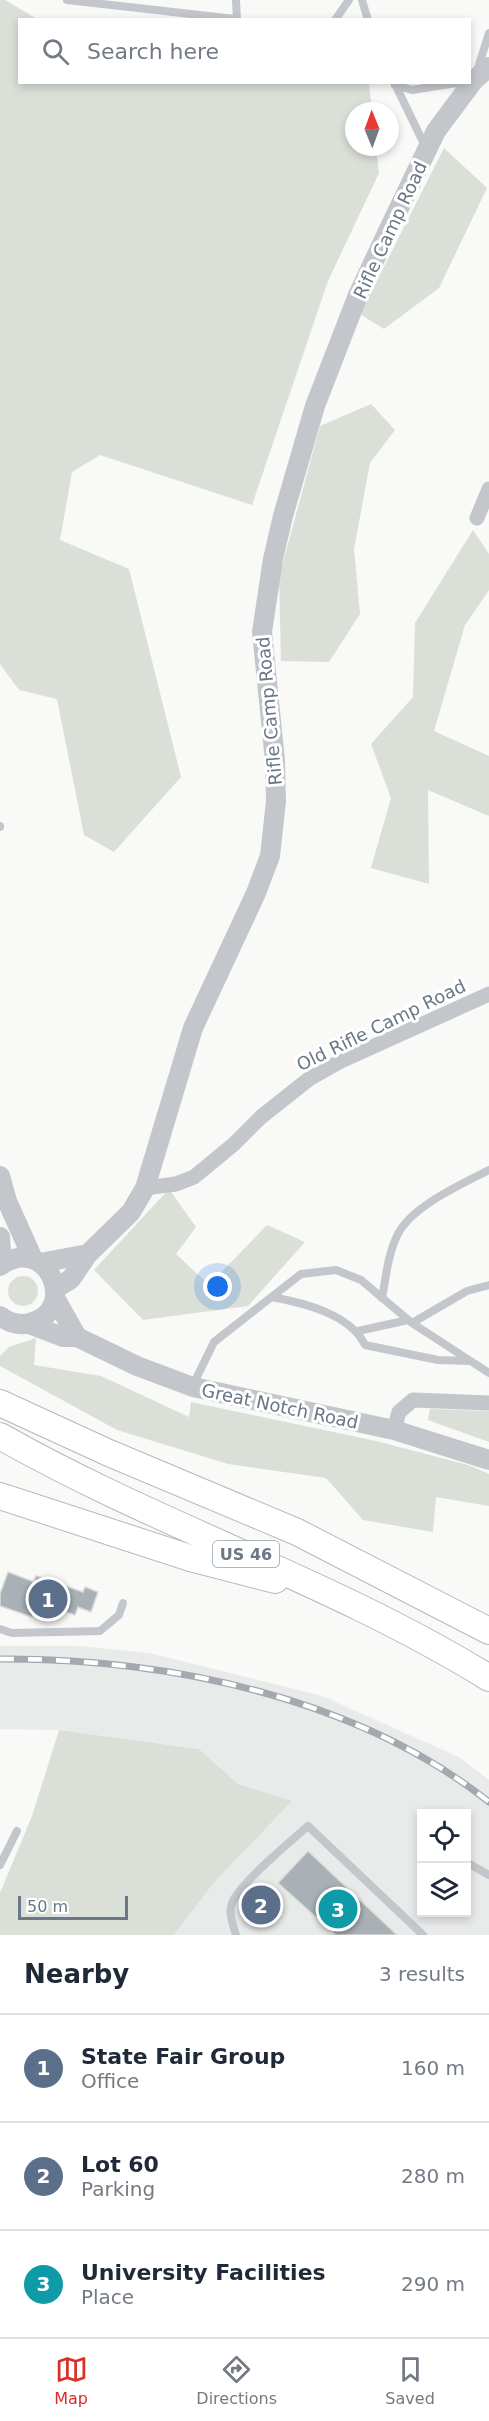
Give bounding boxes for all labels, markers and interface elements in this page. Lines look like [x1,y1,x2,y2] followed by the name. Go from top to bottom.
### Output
[18,18,471,84] search box
[39,35,72,68] icon: search
[87,39,219,64] text: Search here
[345,102,399,156] north arrow
[349,158,431,302] street label: Rifle Camp Road
[252,636,286,786] street label: Rifle Camp Road
[293,975,469,1075] street label: Old Rifle Camp Road
[203,1272,232,1301] your location
[200,1379,360,1433] street label: Great Notch Road
[213,1541,279,1567] road number: US 46
[28,1576,68,1622] pin: 1
[417,1809,471,1917] map controls
[417,1809,471,1863] button: locate
[417,1863,471,1917] button: layers
[242,1882,280,1928] pin: 2
[318,1886,358,1932] pin: 3
[18,1893,128,1920] scale bar
[27,1897,68,1916] text: 50 m
[24,1959,129,1989] text: Nearby
[379,1962,465,1986] text: 3 results
[81,2044,285,2069] text: State Fair Group
[37,2056,50,2080] text: 1
[401,2056,465,2080] text: 160 m
[81,2069,139,2093] text: Office
[81,2152,159,2177] text: Lot 60
[37,2164,50,2188] text: 2
[401,2164,465,2188] text: 280 m
[81,2177,155,2201] text: Parking
[81,2260,326,2285] text: University Facilities
[37,2272,50,2296] text: 3
[401,2272,465,2296] text: 290 m
[81,2285,134,2309] text: Place
[54,2353,88,2408] tab: Map
[196,2353,277,2408] tab: Directions
[385,2353,435,2408] tab: Saved

